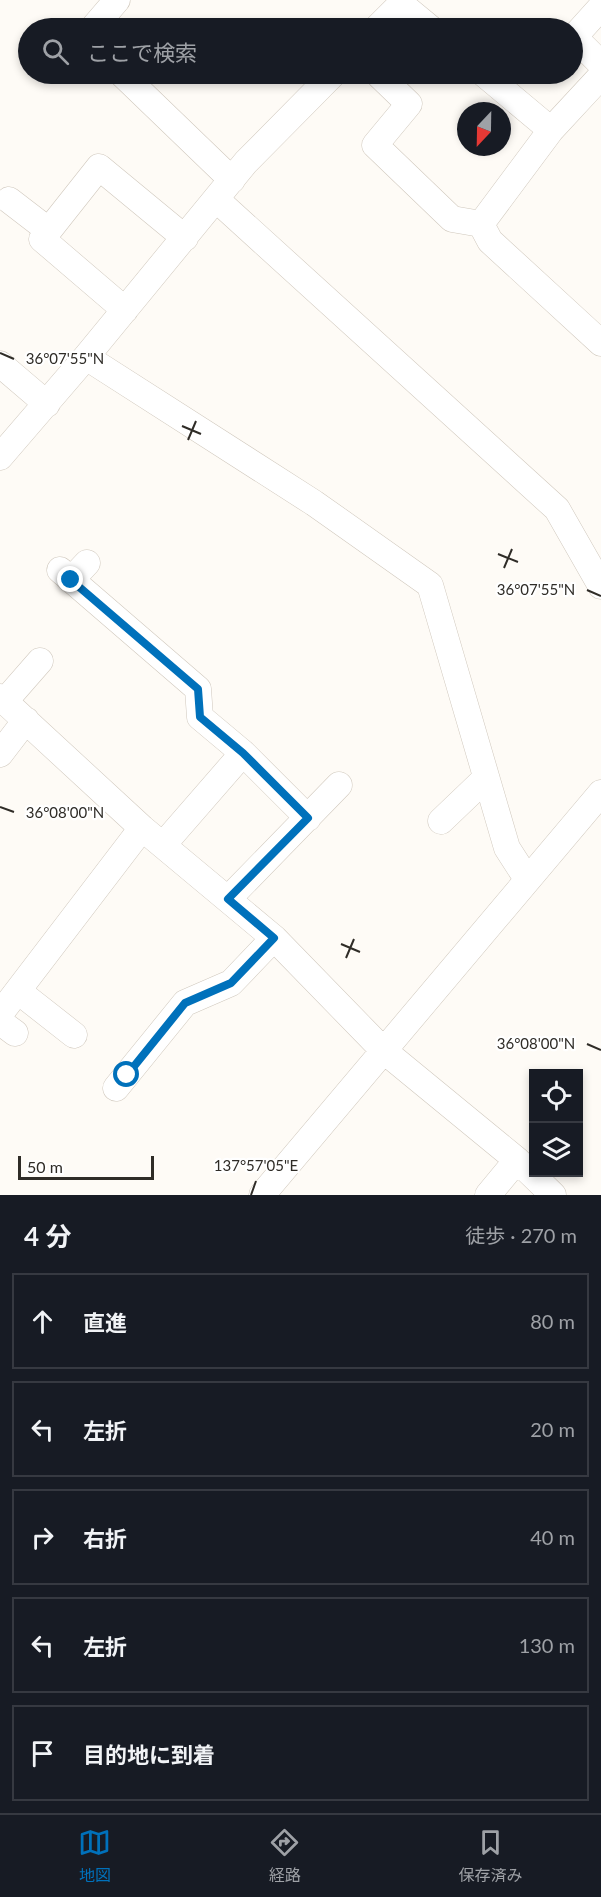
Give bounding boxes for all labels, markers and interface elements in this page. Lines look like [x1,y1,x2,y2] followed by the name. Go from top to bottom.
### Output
[18,18,583,84] search box
[39,35,72,68] icon: search
[87,39,197,66] text: ここで検索
[457,102,511,156] north arrow
[26,349,104,367] text: 36°07'55"N
[57,566,83,592] route end
[497,580,575,598] text: 36°07'55"N
[26,803,104,821] text: 36°08'00"N
[497,1034,575,1052] text: 36°08'00"N
[113,1061,139,1087] route start
[529,1069,583,1177] map controls
[529,1069,583,1123] button: locate
[529,1123,583,1177] button: layers
[18,1153,154,1180] scale bar
[214,1156,298,1174] text: 137°57'05"E
[27,1157,63,1176] text: 50 m
[24,1220,71,1252] text: 4 分
[465,1223,577,1247] text: 徒歩 · 270 m
[26,1305,59,1338] icon: ahead
[83,1309,127,1336] text: 直進
[530,1309,575,1333] text: 80 m
[26,1413,59,1446] icon: left
[83,1417,127,1444] text: 左折
[530,1417,575,1441] text: 20 m
[26,1521,59,1554] icon: right
[83,1525,127,1552] text: 右折
[530,1525,575,1549] text: 40 m
[26,1629,59,1662] icon: left
[83,1633,127,1660] text: 左折
[519,1633,575,1657] text: 130 m
[26,1737,59,1770] icon: arrive
[83,1741,215,1768] text: 目的地に到着
[78,1826,111,1886] tab: 地図
[268,1826,301,1886] tab: 経路
[458,1826,522,1886] tab: 保存済み

